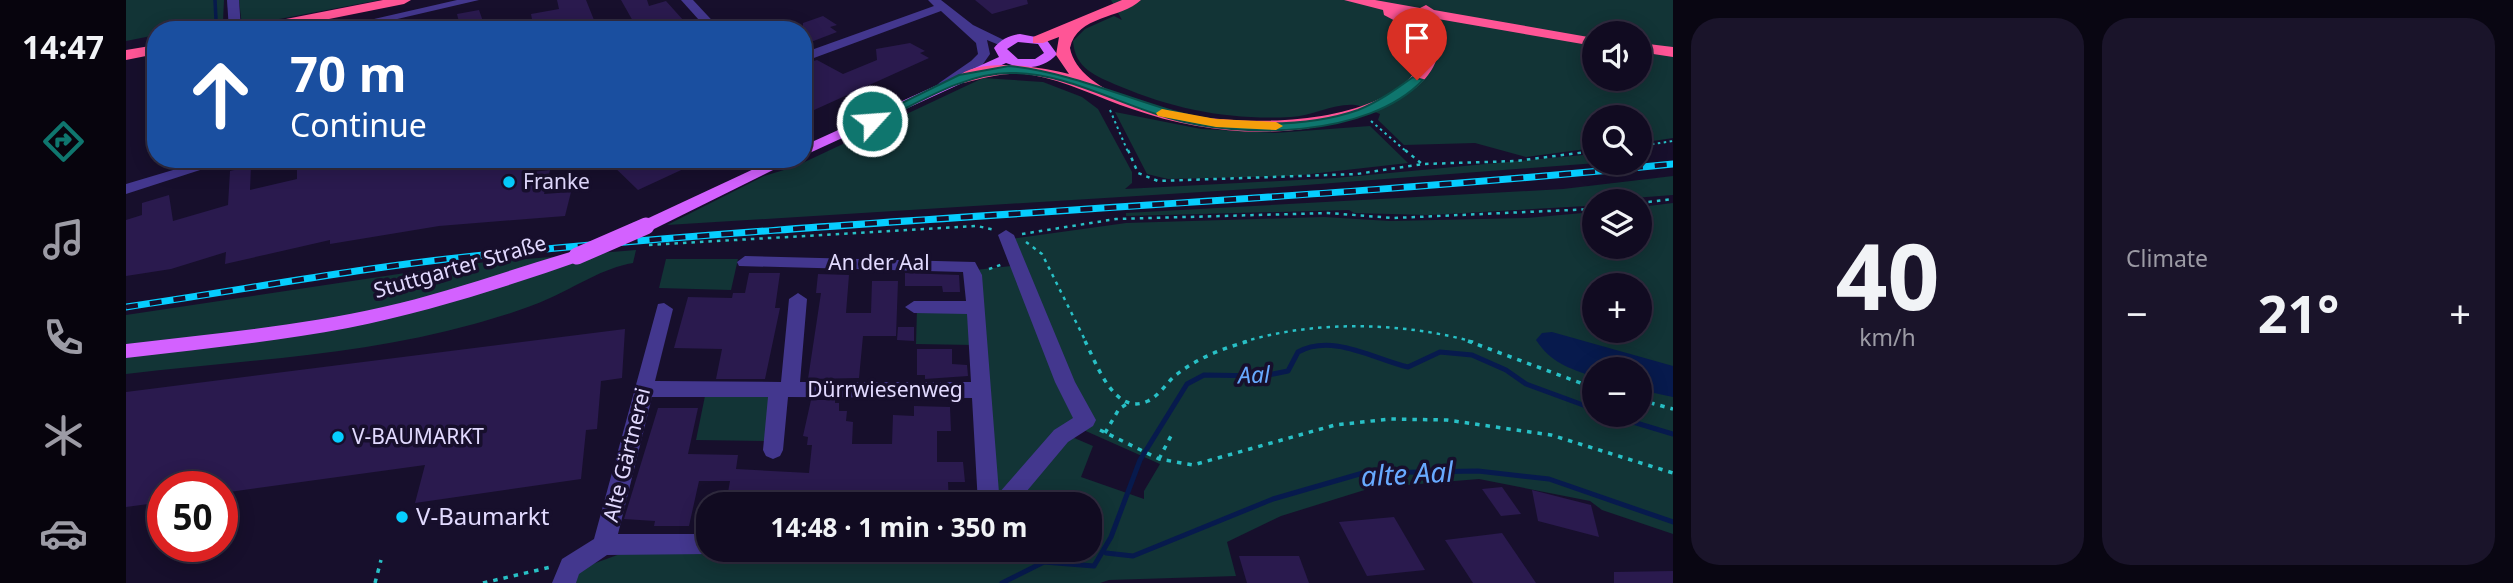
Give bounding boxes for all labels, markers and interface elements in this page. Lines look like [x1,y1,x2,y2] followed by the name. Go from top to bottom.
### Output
[1387,8,1447,80] pin
[1398,19,1436,57] icon: arrive
[1582,21,1652,427] map controls
[1582,21,1652,91] button: sound
[22,25,104,68] text: 14:47
[290,40,407,106] text: 70 m
[175,49,266,140] icon: ahead
[835,84,909,158] position arrow
[290,103,427,146] text: Continue
[1582,105,1652,175] button: search
[39,117,88,166] icon: directions
[523,167,590,195] place label: Franke
[501,174,517,190] marker: Franke
[1582,189,1652,259] button: layers
[1835,213,1940,337] text: 40
[39,215,88,264] icon: music
[370,228,549,304] street label: Stuttgarter Straße
[2126,242,2208,274] text: Climate
[828,248,930,276] street label: An der Aal
[1582,273,1652,343] button: +
[2258,277,2339,348] text: 21°
[2126,287,2148,339] text: −
[2449,287,2471,339] text: +
[39,313,88,362] icon: phone
[1859,321,1916,353] text: km/h
[1235,357,1272,391] water label: Aal
[1582,357,1652,427] button: −
[807,375,963,403] street label: Dürrwiesenweg
[596,385,656,525] street label: Alte Gärtnerei
[39,411,88,460] icon: climate
[352,422,484,450] place label: V-BAUMARKT
[330,429,346,445] marker: V-BAUMARKT
[1360,452,1455,494] water label: alte Aal
[147,471,238,562] speed limit sign: 50
[416,499,550,532] place label: V-Baumarkt
[39,509,88,558] icon: car
[394,509,410,525] marker: V-Baumarkt
[771,509,1027,545] text: 14:48 · 1 min · 350 m

